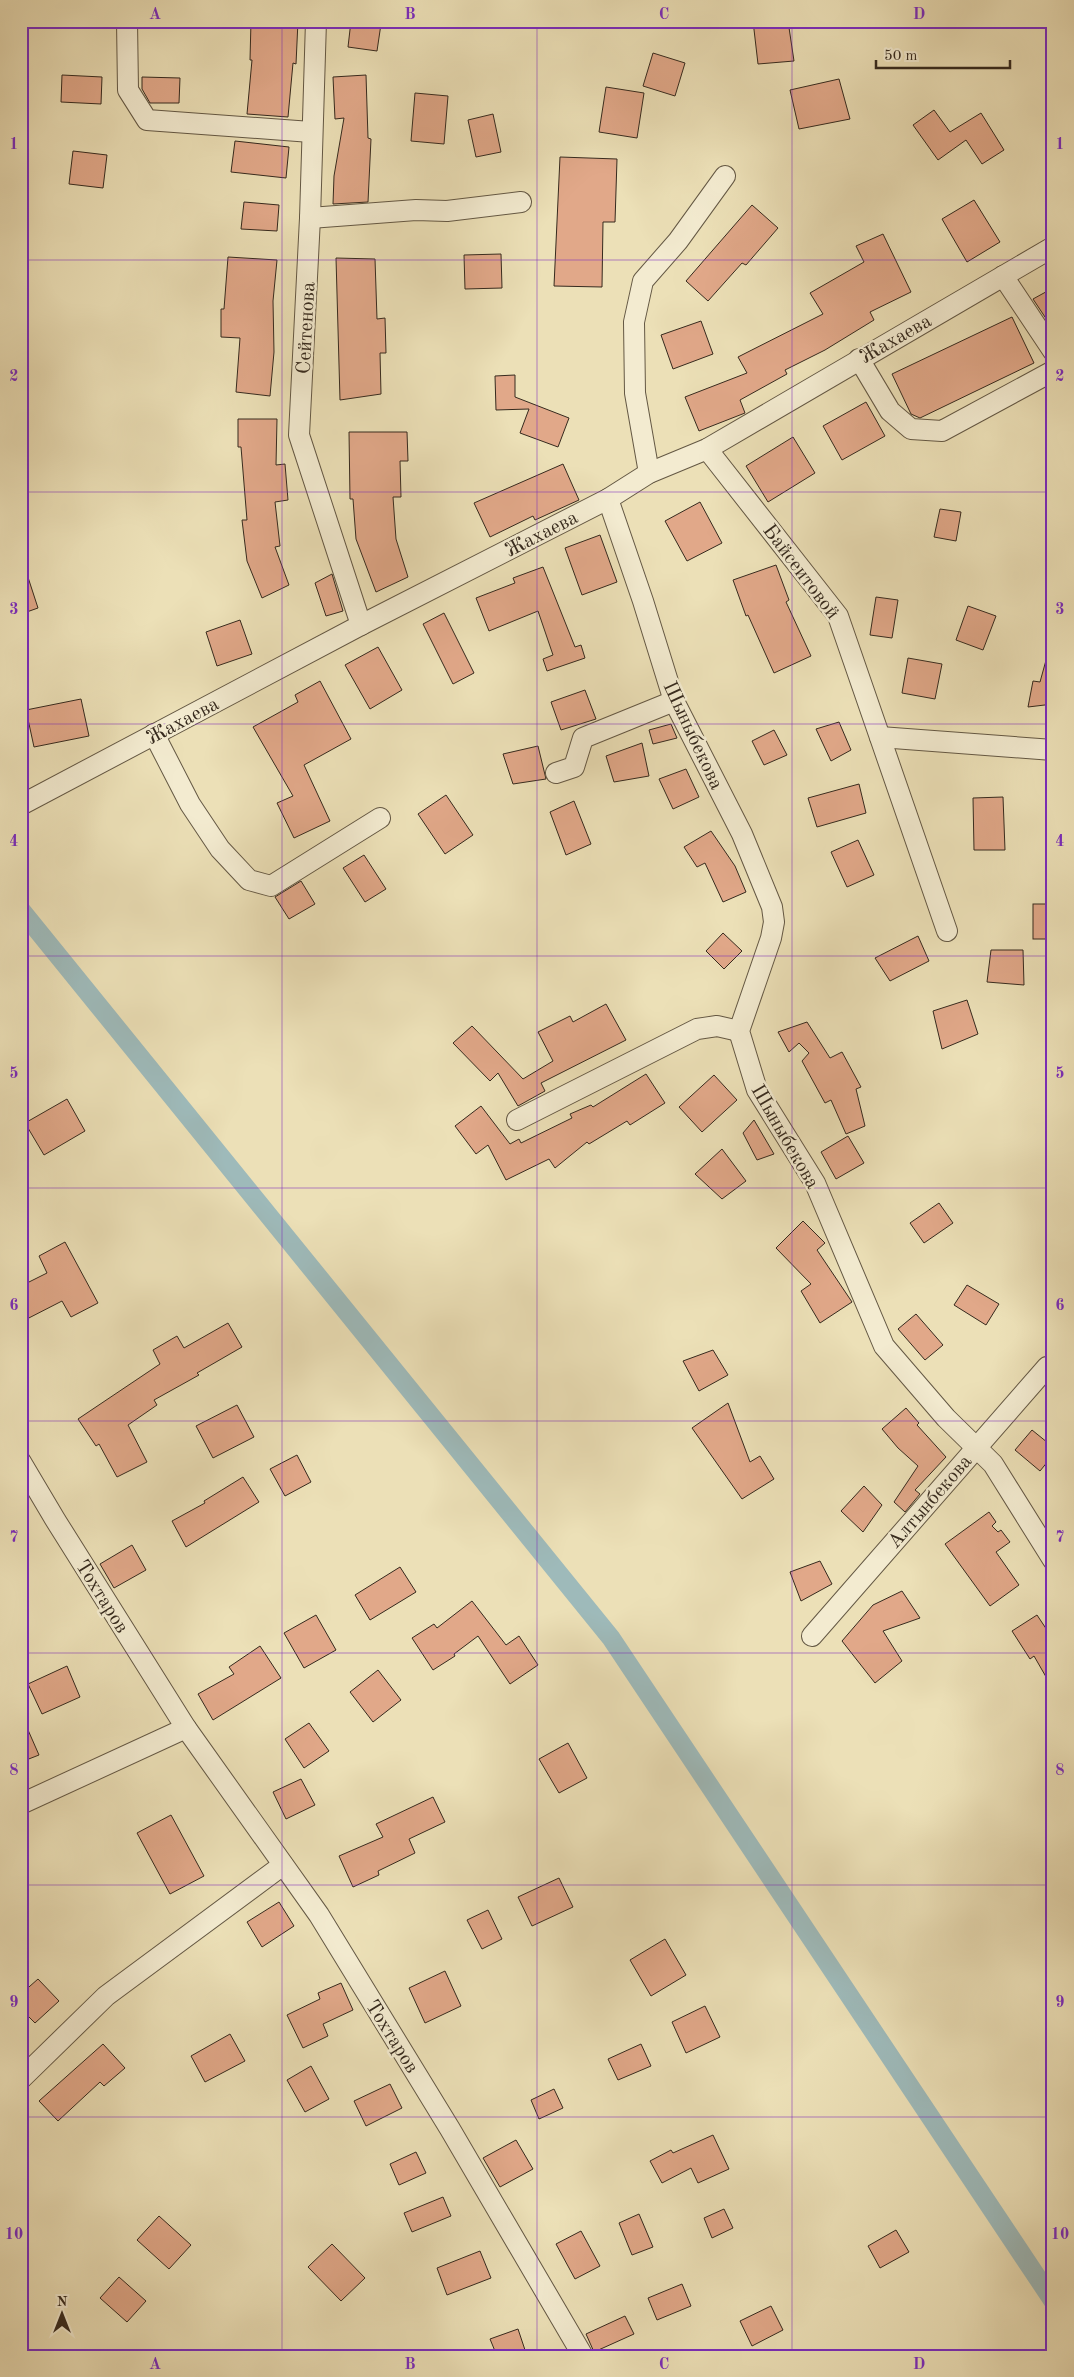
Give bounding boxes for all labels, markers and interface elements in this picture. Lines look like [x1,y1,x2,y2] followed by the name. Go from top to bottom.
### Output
[149,7,161,23] text: A
[404,7,416,23] text: B
[659,7,669,23] text: C
[913,7,925,23] text: D
[876,38,1010,70] scale bar
[884,49,918,64] text: 50 m
[9,137,19,153] text: 1
[1055,137,1065,153] text: 1
[295,281,319,375] street label: Сейтенова
[857,311,935,368] street label: Жахаева
[9,369,19,385] text: 2
[1055,369,1065,385] text: 2
[502,508,582,562] street label: Жахаева
[758,521,842,623] street label: Байсеитовой
[9,602,19,618] text: 3
[1055,602,1065,618] text: 3
[658,679,726,793] street label: Шыныбекова
[143,694,223,749] street label: Жахаева
[9,834,19,850] text: 4
[1055,834,1065,850] text: 4
[9,1066,19,1082] text: 5
[1055,1066,1065,1082] text: 5
[746,1081,822,1193] street label: Шыныбекова
[9,1298,19,1314] text: 6
[1055,1298,1065,1314] text: 6
[885,1452,976,1553] street label: Алтынбекова
[9,1530,19,1546] text: 7
[1055,1530,1065,1546] text: 7
[71,1557,132,1637] street label: Тохтаров
[9,1763,19,1779] text: 8
[1055,1763,1065,1779] text: 8
[9,1995,19,2011] text: 9
[1055,1995,1065,2011] text: 9
[361,1997,422,2077] street label: Тохтаров
[5,2227,23,2243] text: 10
[1051,2227,1069,2243] text: 10
[38,2290,88,2340] north arrow
[57,2295,68,2309] text: N
[149,2357,161,2373] text: A
[404,2357,416,2373] text: B
[659,2357,669,2373] text: C
[913,2357,925,2373] text: D

